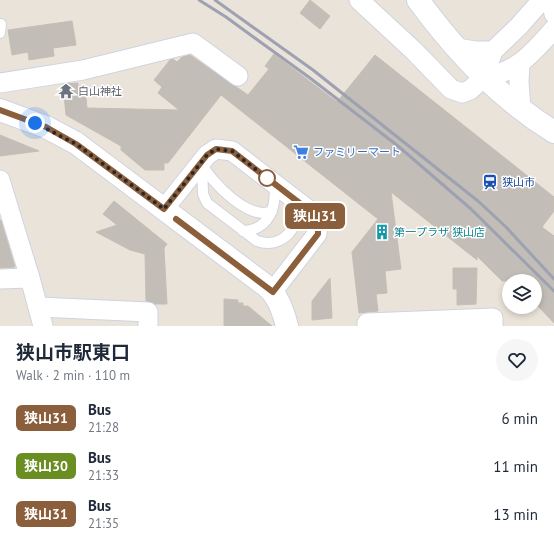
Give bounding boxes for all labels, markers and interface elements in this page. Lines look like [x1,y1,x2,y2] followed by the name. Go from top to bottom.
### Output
[57,82,75,100] temple icon: 白山神社
[78,84,122,98] place label: 白山神社
[25,113,45,133] your location
[292,143,310,161] supermarket icon: ファミリーマート
[313,145,401,159] place label: ファミリーマート
[258,169,276,187] unlabelled marker
[481,173,499,191] station icon: 狭山市
[502,175,535,189] place label: 狭山市
[287,203,343,229] line badge: 狭山31
[293,207,337,225] text: 狭山31
[373,223,391,241] building icon: 第一プラザ 狭山店
[394,225,485,239] place label: 第一プラザ 狭山店
[502,274,542,314] map controls
[502,274,542,314] button: layers
[496,339,538,381] button: heart
[16,340,130,364] text: 狭山市駅東口
[16,367,130,384] text: Walk · 2 min · 110 m
[88,400,111,419] text: Bus
[24,409,68,427] text: 狭山31
[501,409,538,428] text: 6 min
[88,419,119,436] text: 21:28
[88,448,111,467] text: Bus
[24,457,68,475] text: 狭山30
[493,457,538,476] text: 11 min
[88,467,119,484] text: 21:33
[88,496,111,515] text: Bus
[24,505,68,523] text: 狭山31
[493,505,538,524] text: 13 min
[88,515,119,532] text: 21:35

